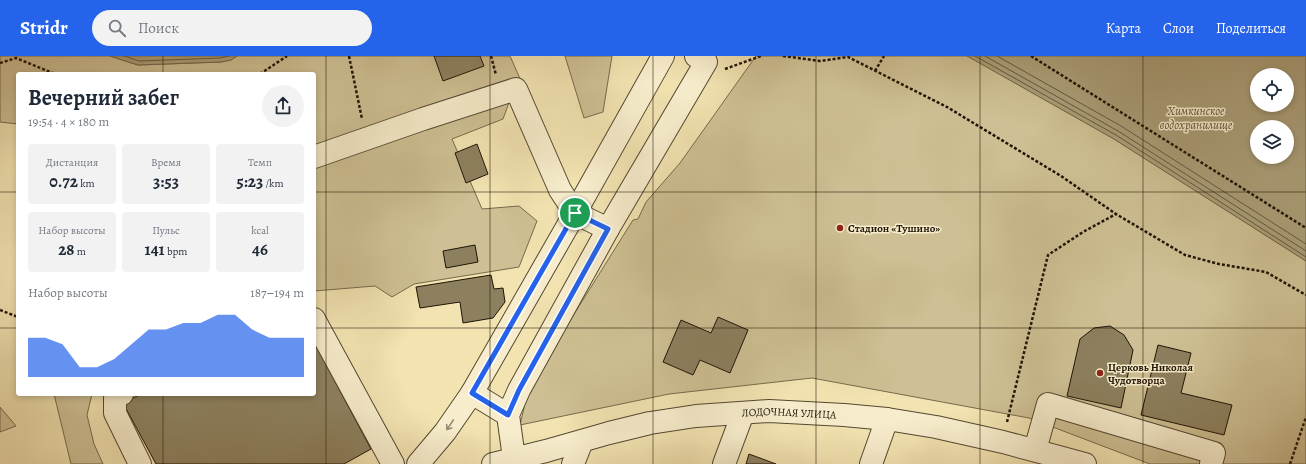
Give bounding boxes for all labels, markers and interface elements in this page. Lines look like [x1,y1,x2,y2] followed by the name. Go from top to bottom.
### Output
[92,10,372,46] search box
[20,15,68,41] text: Stridr
[106,17,128,39] icon: search
[138,18,179,38] text: Поиск
[1106,19,1141,38] text: Карта
[1163,19,1194,38] text: Слои
[1216,19,1286,38] text: Поделиться
[1250,68,1294,164] map controls
[1250,68,1294,112] button: locate
[28,83,179,113] text: Вечерний забег
[262,85,304,127] button: share
[1160,103,1233,133] water label: Химкинское водохранилище
[28,113,109,130] text: 19:54 · 4 × 180 m
[1250,120,1294,164] button: layers
[46,155,98,170] text: Дистанция
[151,155,181,170] text: Время
[248,155,272,170] text: Темп
[49,170,78,193] text: 0.72
[153,170,179,193] text: 3:53
[236,170,263,193] text: 5:23
[78,176,95,191] text: km
[263,176,284,191] text: /km
[558,196,592,230] pin
[564,202,586,224] icon: arrive
[848,221,940,236] place label: Стадион «Тушино»
[38,223,106,238] text: Набор высоты
[152,223,180,238] text: Пульс
[251,223,269,238] text: kcal
[835,223,845,233] marker: Стадион «Тушино»
[58,238,75,261] text: 28
[145,238,165,261] text: 141
[252,238,268,261] text: 46
[75,244,86,259] text: m
[165,244,187,259] text: bpm
[28,284,108,301] text: Набор высоты
[250,284,304,301] text: 187–194 m
[1108,360,1194,388] place label: Церковь Николая Чудотворца
[1095,368,1105,378] marker: Церковь Николая Чудотворца
[741,404,837,423] street label: ЛОДОЧНАЯ УЛИЦА
[446,419,454,430] one-way arrow

